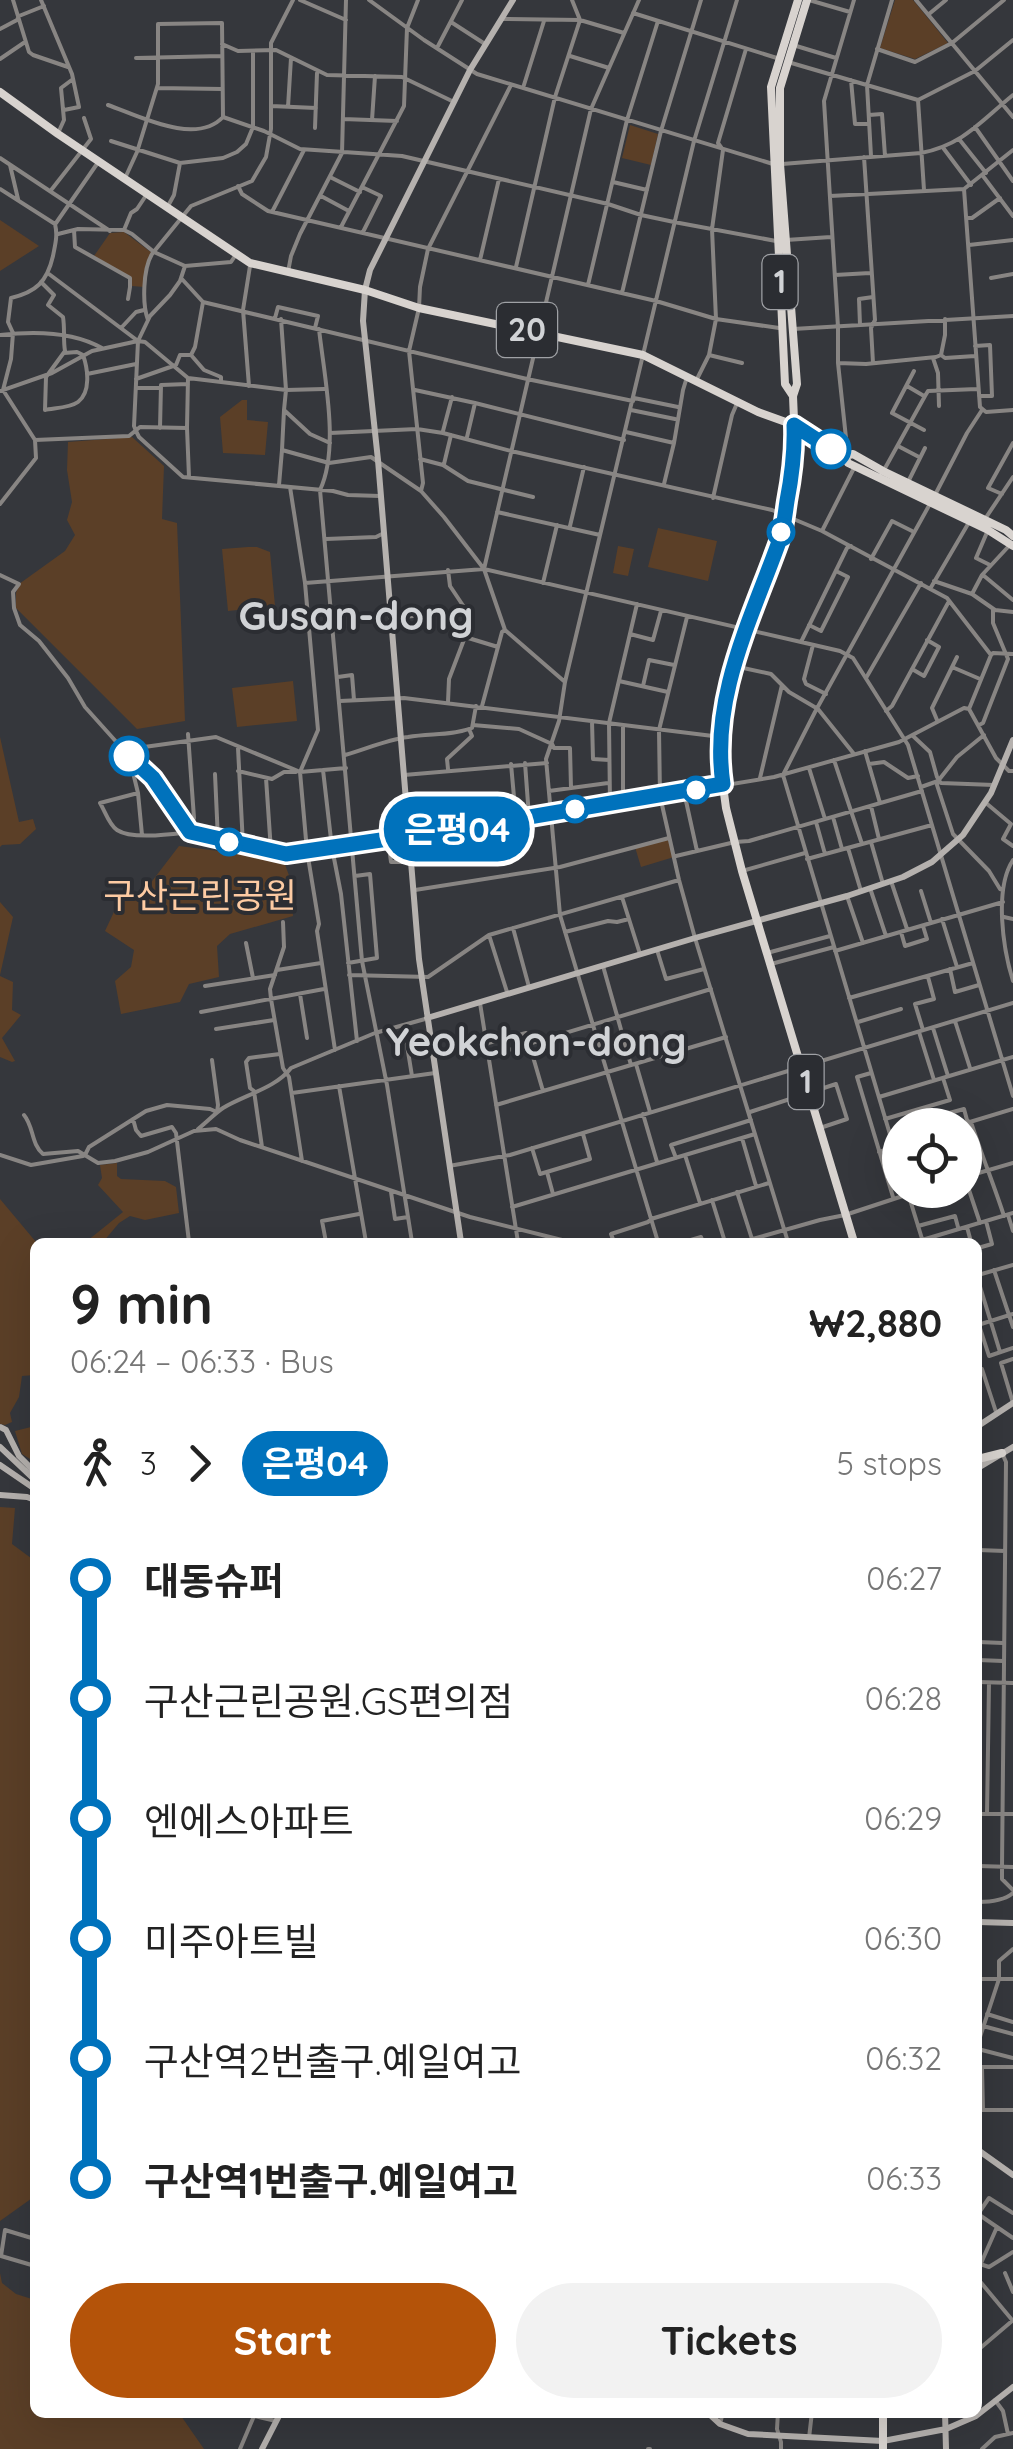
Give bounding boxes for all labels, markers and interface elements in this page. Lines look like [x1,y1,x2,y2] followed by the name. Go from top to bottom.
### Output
[762,255,798,309] road number: 1
[497,303,557,357] road number: 20
[812,430,850,468] unlabelled marker
[768,519,794,545] unlabelled marker
[238,590,474,640] district label: Gusan-dong
[110,737,148,775] unlabelled marker
[683,777,709,803] unlabelled marker
[387,796,527,862] line badge: 은평04
[562,796,588,822] unlabelled marker
[404,807,510,851] text: 은평04
[216,829,242,855] unlabelled marker
[103,873,297,917] park label: 구산근린공원
[386,1016,686,1066] district label: Yeokchon-dong
[788,1055,824,1109] road number: 1
[882,1108,982,1208] map controls
[882,1108,982,1208] button: locate
[70,1269,213,1338] text: 9 min
[809,1299,942,1347] text: ₩2,880
[70,1341,334,1381] text: 06:24 – 06:33 · Bus
[70,1436,125,1491] icon: walk
[172,1436,227,1491] icon: forward
[262,1441,368,1485] text: 은평04
[140,1443,157,1483] text: 3
[836,1443,942,1483] text: 5 stops
[144,1557,284,1605] text: 대동슈퍼
[866,1558,942,1598] text: 06:27
[144,1677,513,1725] text: 구산근린공원.GS편의점
[865,1678,942,1718] text: 06:28
[144,1797,354,1845] text: 엔에스아파트
[864,1798,942,1838] text: 06:29
[144,1917,319,1965] text: 미주아트빌
[864,1918,942,1958] text: 06:30
[144,2037,522,2085] text: 구산역2번출구.예일여고
[865,2038,942,2078] text: 06:32
[144,2157,518,2205] text: 구산역1번출구.예일여고
[866,2158,942,2198] text: 06:33
[70,2283,496,2398] button: Start
[516,2283,942,2398] button: Tickets

